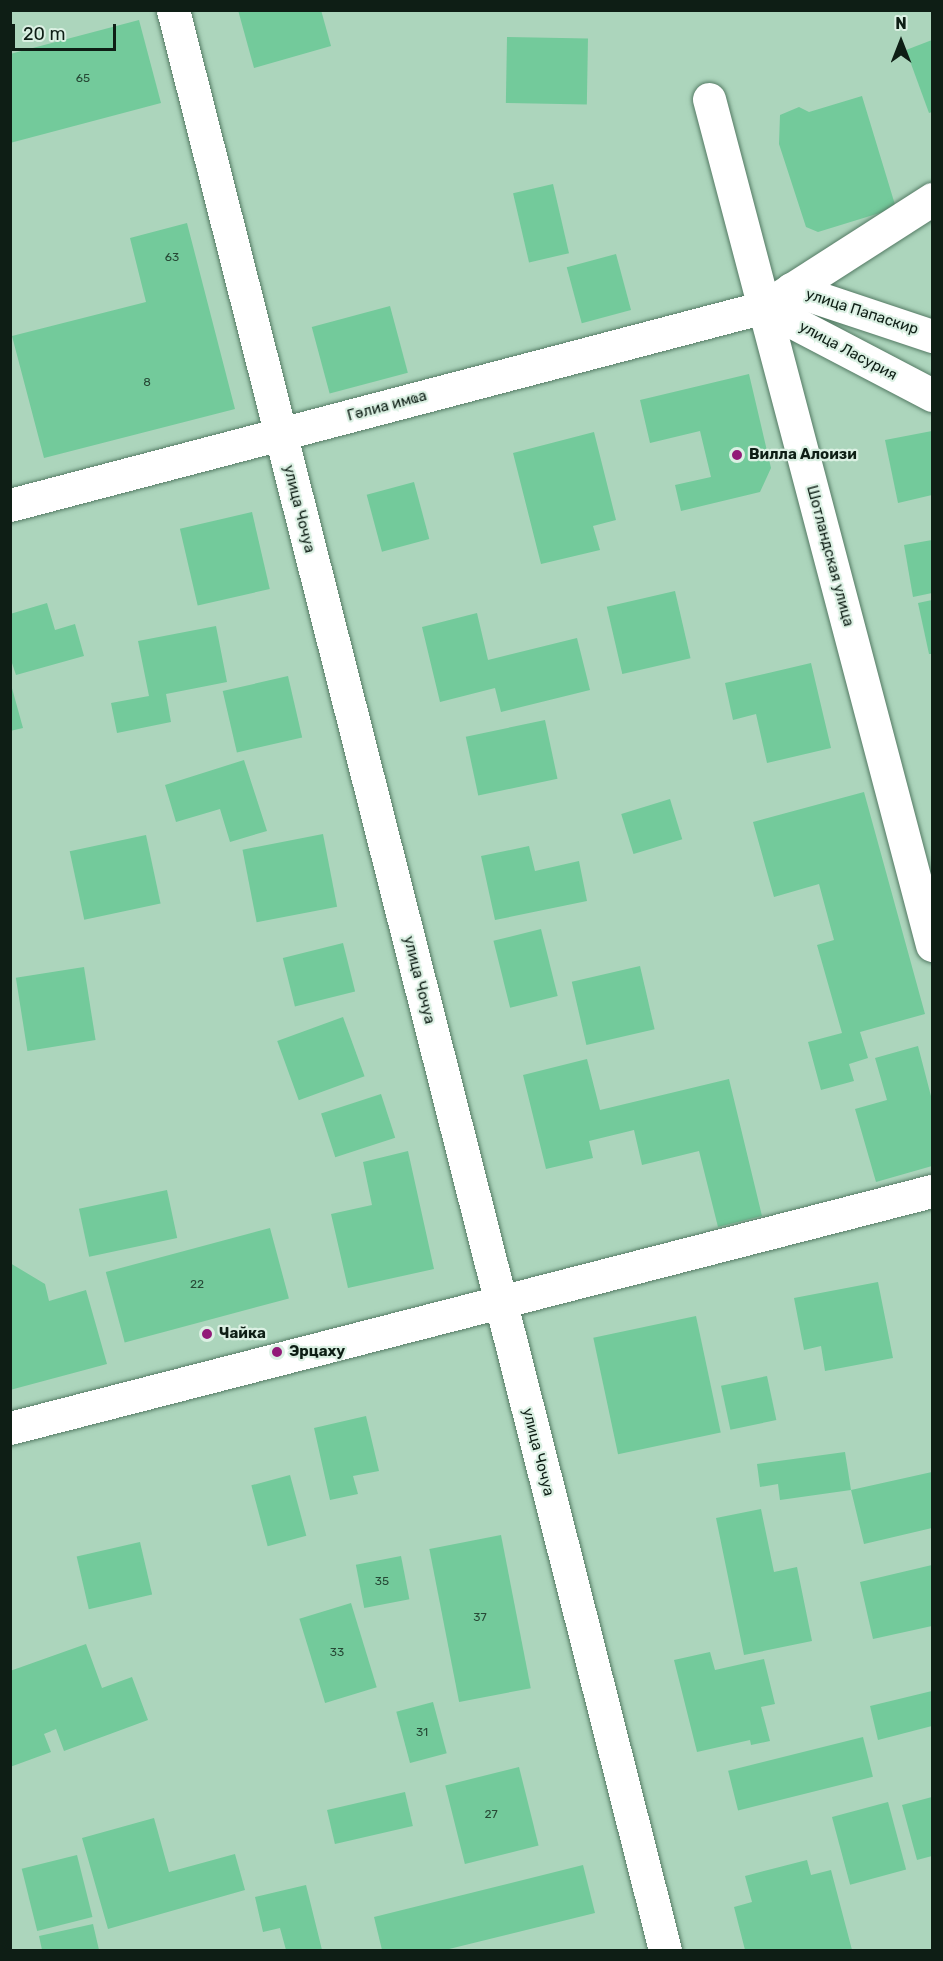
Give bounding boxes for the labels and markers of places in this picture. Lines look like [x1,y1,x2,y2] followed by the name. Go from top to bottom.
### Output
[749,446,857,464] place label: Вилла Алоизи
[730,448,744,462] marker: Вилла Алоизи
[219,1325,266,1343] place label: Чайка
[200,1327,214,1341] marker: Чайка
[289,1343,345,1361] place label: Эрцаху
[270,1345,284,1359] marker: Эрцаху

